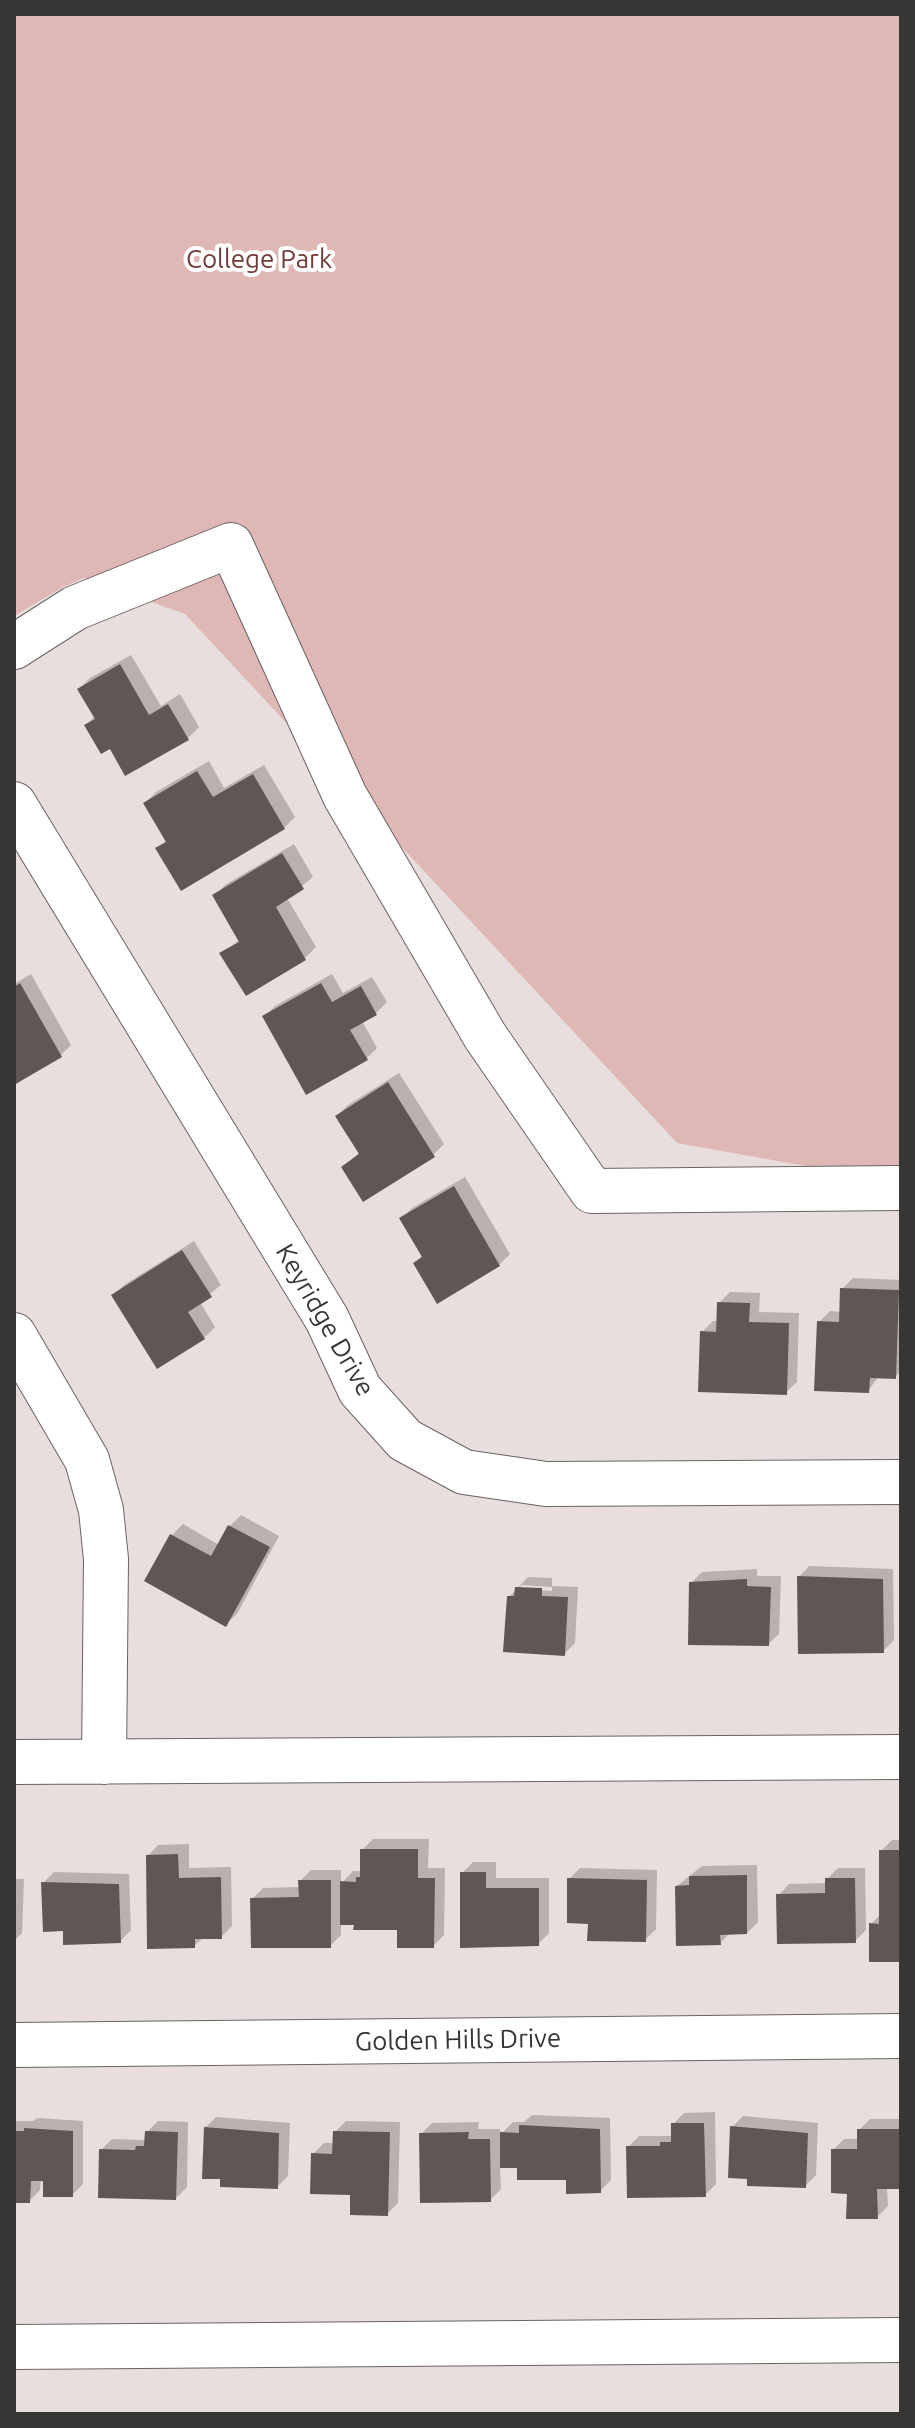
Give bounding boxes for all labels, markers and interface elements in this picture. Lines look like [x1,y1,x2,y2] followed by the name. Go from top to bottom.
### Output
[186,243,332,275] park label: College Park
[269,1238,381,1402] street label: Keyridge Drive
[355,2023,561,2057] street label: Golden Hills Drive

